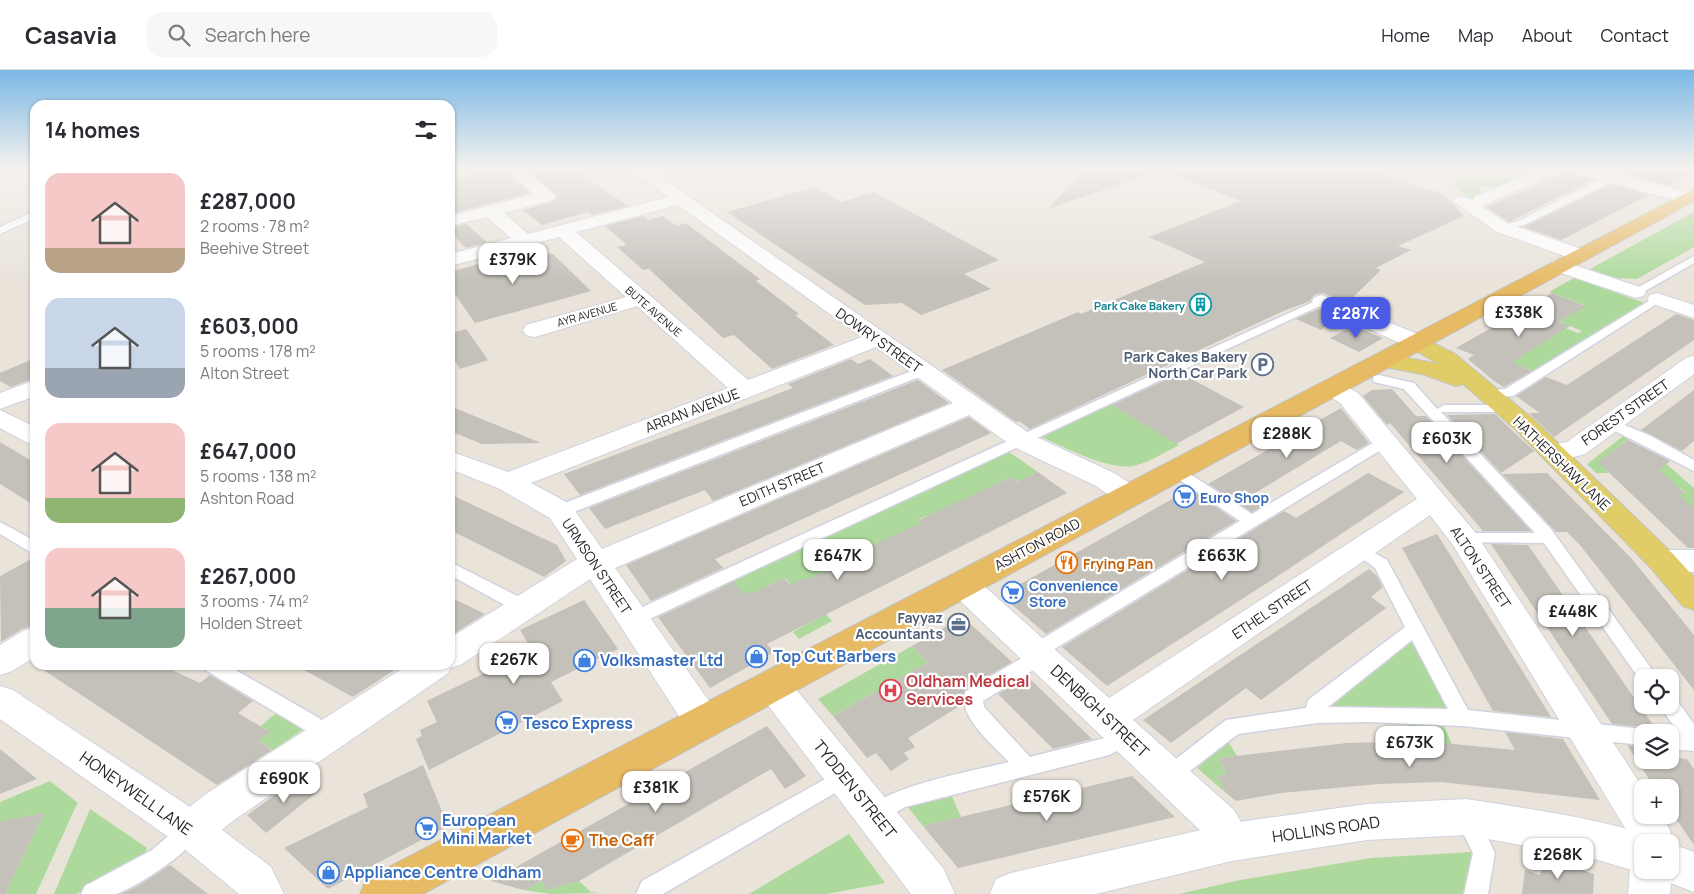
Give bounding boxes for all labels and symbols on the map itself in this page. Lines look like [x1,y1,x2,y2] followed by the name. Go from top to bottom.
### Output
[478,242,548,285] pin: £379K
[623,282,685,340] street label: BUTE AVENUE
[1189,293,1213,317] building icon: Park Cake Bakery
[1321,296,1391,339] pin: £287K
[1484,296,1554,338] pin: £338K
[555,298,619,330] street label: AYR AVENUE
[1094,298,1186,313] place label: Park Cake Bakery
[832,303,926,377] street label: DOWRY STREET
[1124,347,1247,382] place label: Park Cakes Bakery North Car Park
[1251,352,1275,376] parking icon: Park Cakes Bakery North Car Park
[1577,374,1673,449] street label: FOREST STREET
[642,383,742,437] street label: ARRAN AVENUE
[1509,412,1615,514] street label: HATHERSHAW LANE
[1252,416,1322,459] pin: £288K
[1412,422,1482,464] pin: £603K
[736,457,828,511] street label: EDITH STREET
[1172,485,1196,509] supermarket icon: Euro Shop
[1200,488,1269,507] place label: Euro Shop
[991,513,1083,575] street label: ASHTON ROAD
[558,514,636,618] street label: URMSON STREET
[1446,522,1516,612] street label: ALTON STREET
[803,538,873,581] pin: £647K
[1187,538,1257,581] pin: £663K
[1055,551,1079,575] restaurant icon: Frying Pan
[1083,554,1153,573] place label: Frying Pan
[1228,575,1317,643] street label: ETHEL STREET
[1029,576,1118,611] place label: Convenience Store
[1001,581,1025,605] supermarket icon: Convenience Store
[1538,594,1608,637] pin: £448K
[855,608,943,643] place label: Fayyaz Accountants
[947,613,971,637] office icon: Fayyaz Accountants
[479,642,549,685] pin: £267K
[745,644,769,668] shop icon: Top Cut Barbers
[773,645,897,667] place label: Top Cut Barbers
[572,648,596,672] shop icon: Volksmaster Ltd
[600,649,723,671] place label: Volksmaster Ltd
[1046,660,1154,763] street label: DENBIGH STREET
[906,670,1030,710] place label: Oldham Medical Services
[878,678,902,702] hospital icon: Oldham Medical Services
[495,711,519,735] supermarket icon: Tesco Express
[523,712,633,734] place label: Tesco Express
[1375,726,1445,768] pin: £673K
[808,735,902,843] street label: TYDDEN STREET
[75,746,197,840] street label: HONEYWELL LANE
[249,762,319,804] pin: £690K
[621,770,691,813] pin: £381K
[1012,780,1082,822] pin: £576K
[442,809,532,849] place label: European Mini Market
[1271,810,1382,847] street label: HOLLINS ROAD
[414,817,438,841] supermarket icon: European Mini Market
[561,828,585,852] cafe icon: The Caff
[589,829,655,851] place label: The Caff
[1523,838,1593,880] pin: £268K
[316,860,340,884] shop icon: Appliance Centre Oldham
[344,861,541,883] place label: Appliance Centre Oldham

